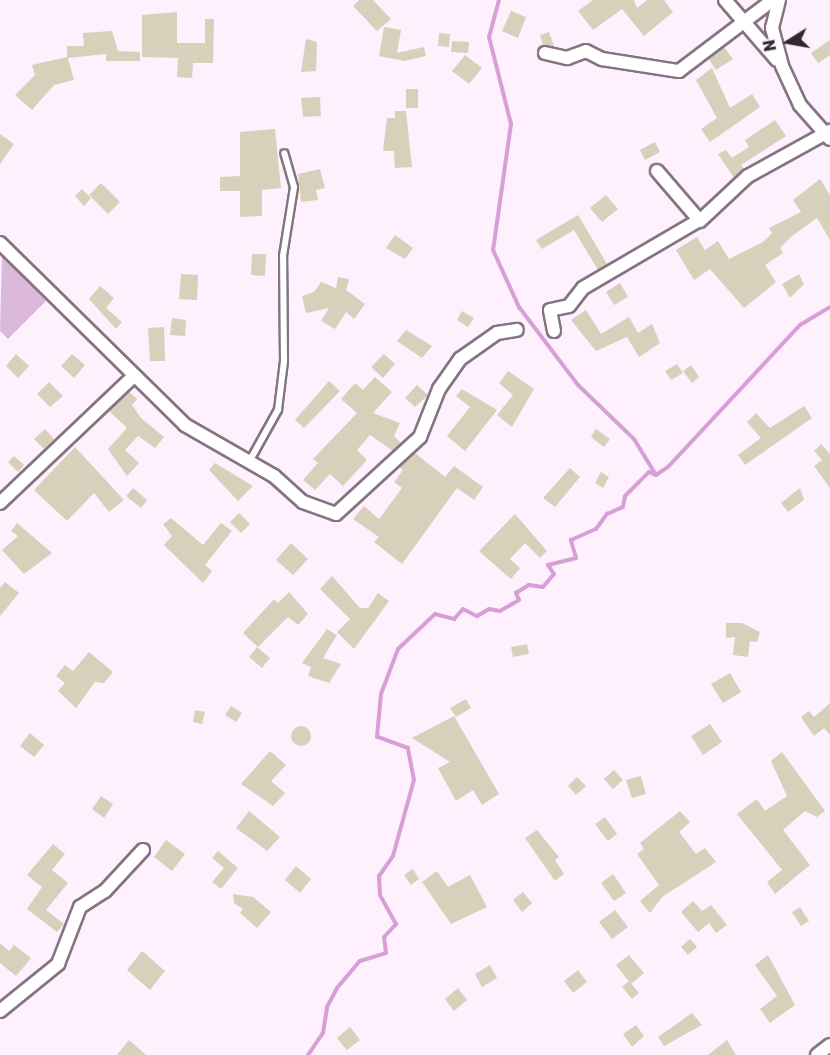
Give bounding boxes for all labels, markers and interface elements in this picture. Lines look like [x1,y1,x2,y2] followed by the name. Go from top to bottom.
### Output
[758,12,818,72] north arrow
[759,38,780,53] text: N

